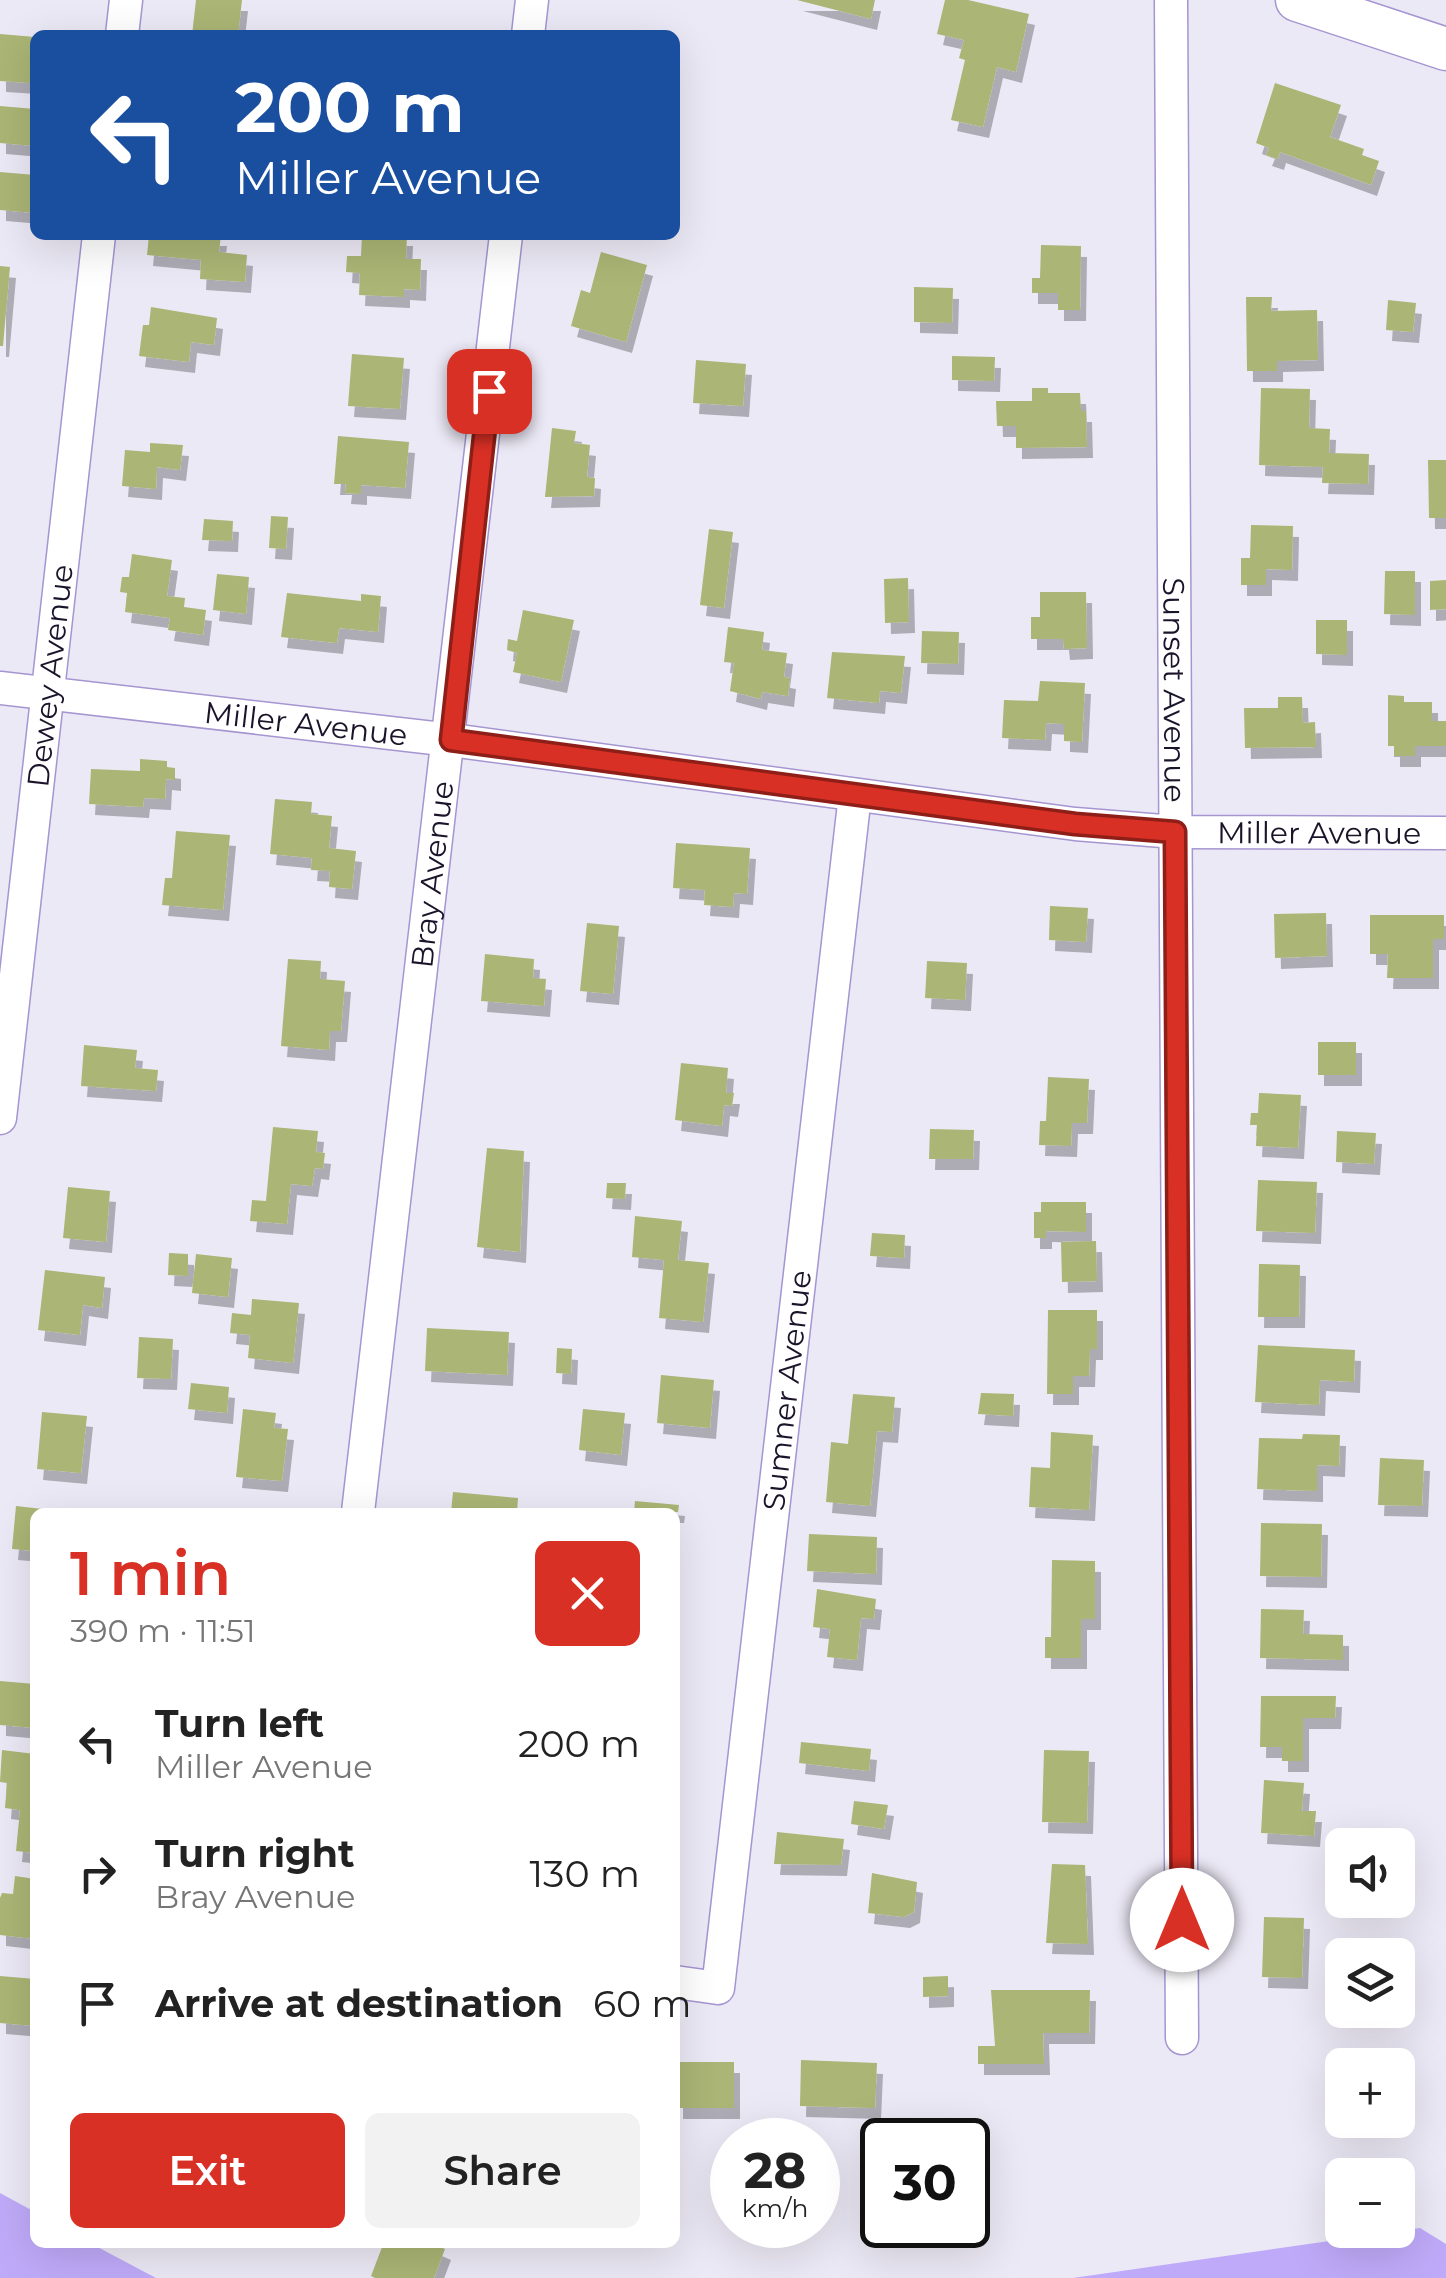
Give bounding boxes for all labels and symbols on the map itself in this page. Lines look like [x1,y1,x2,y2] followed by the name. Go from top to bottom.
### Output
[447,349,532,434] pin
[19,562,80,789] street label: Dewey Avenue
[1156,577,1194,803] street label: Sunset Avenue
[202,693,410,753] street label: Miller Avenue
[403,779,461,970] street label: Bray Avenue
[1217,814,1421,851] street label: Miller Avenue
[754,1268,819,1513] street label: Sumner Avenue
[1130,1868,1234,1972] position arrow
[860,2118,990,2248] speed limit sign: 30

